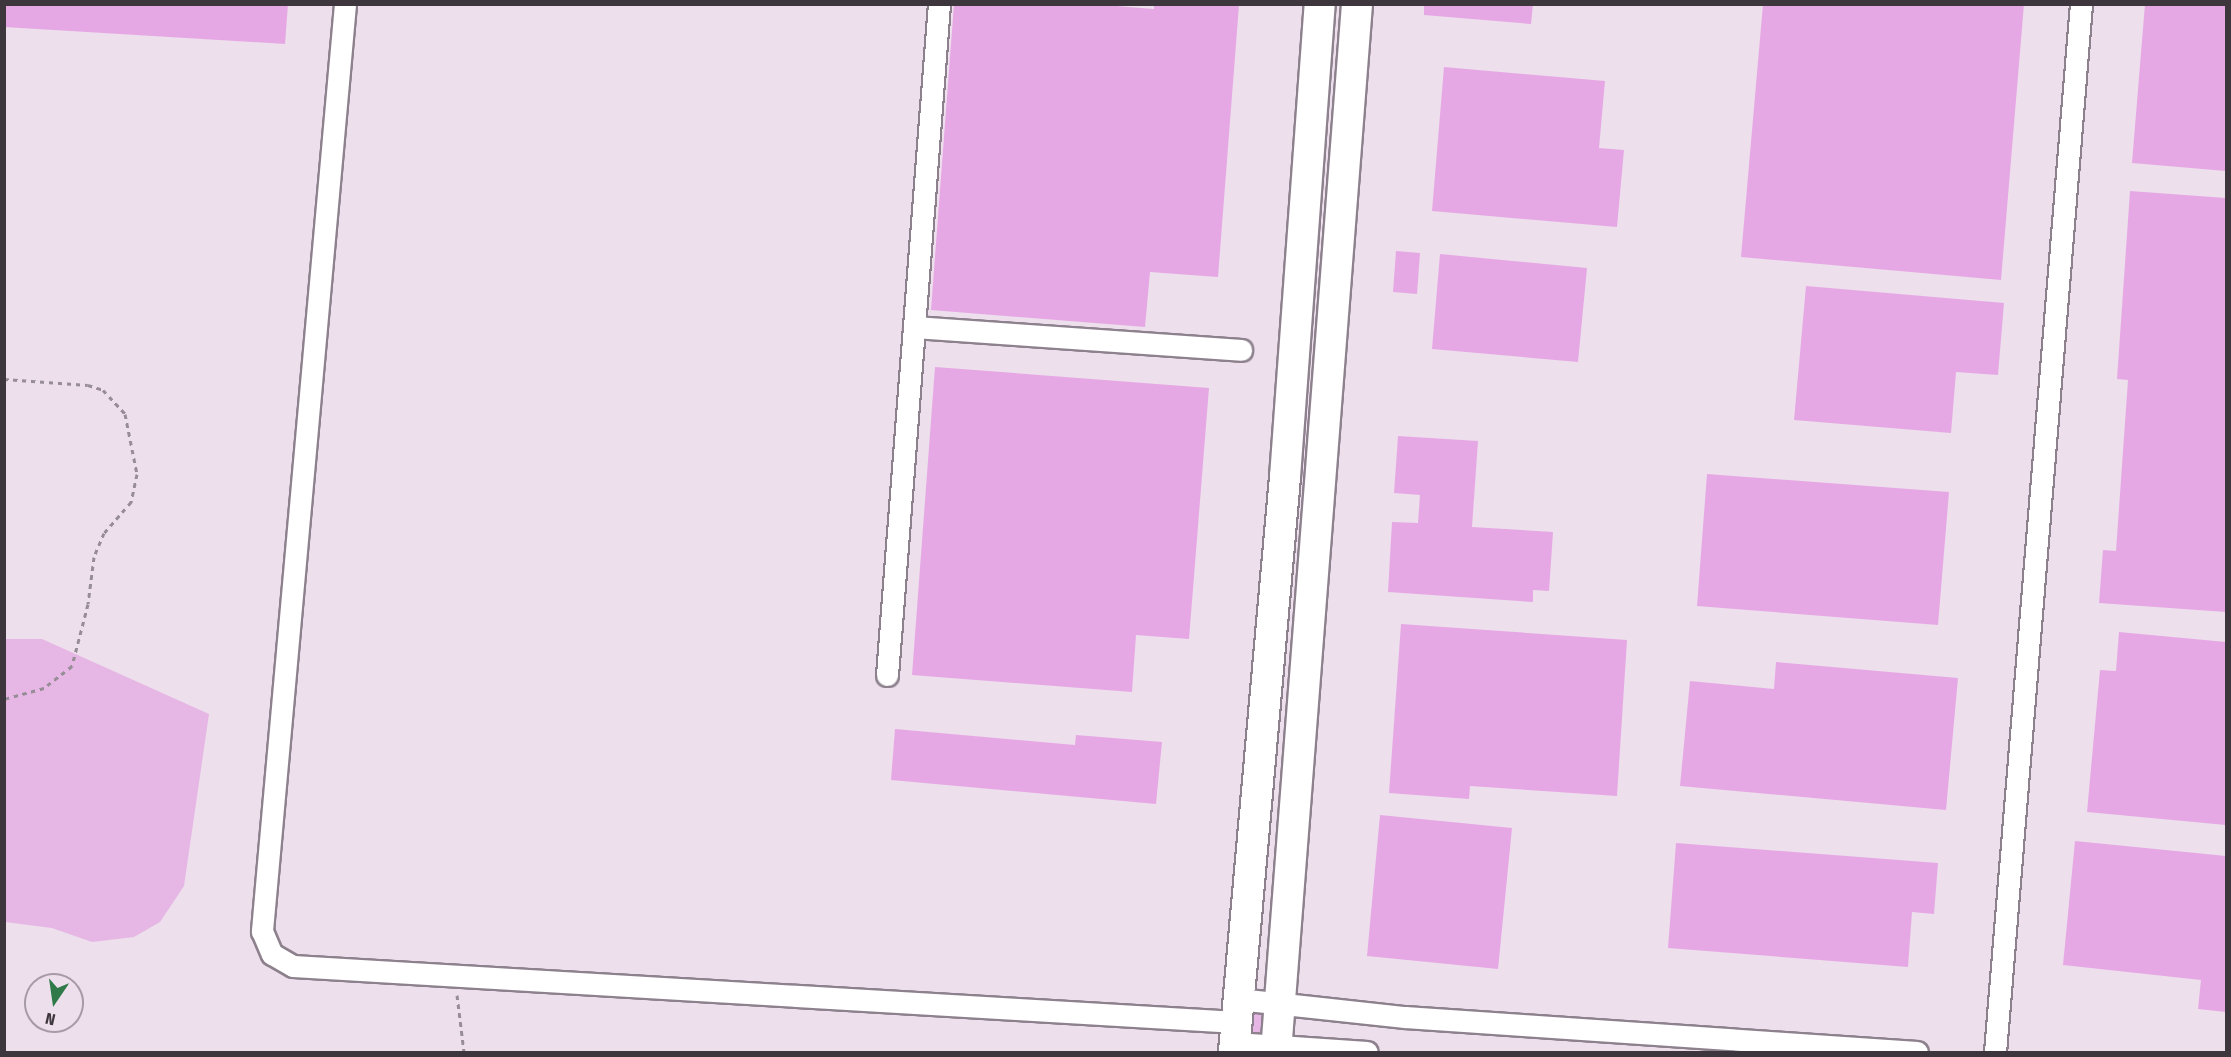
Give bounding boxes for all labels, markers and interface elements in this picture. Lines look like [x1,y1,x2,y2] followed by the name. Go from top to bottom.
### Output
[24,973,84,1033] north arrow
[43,1009,57,1029] text: N

